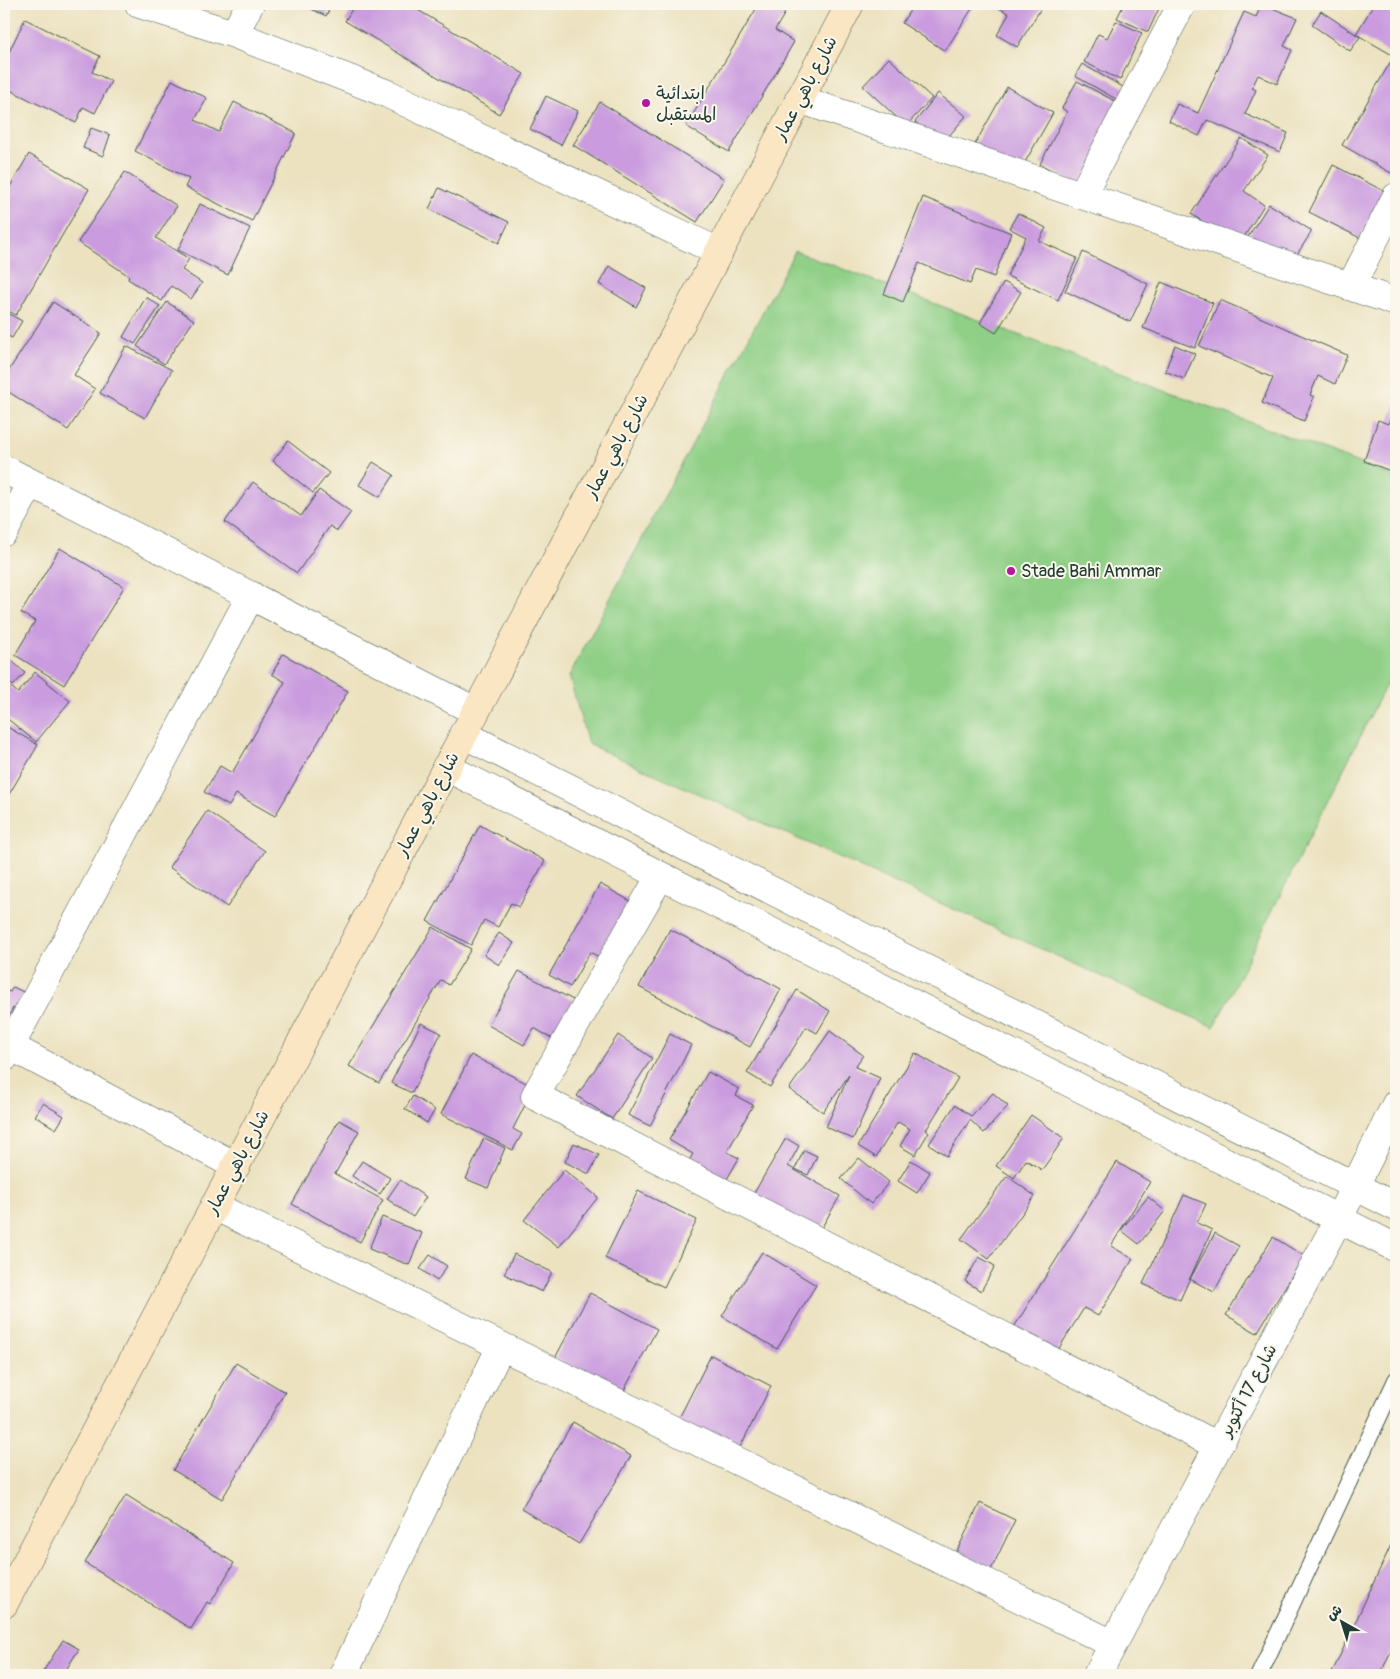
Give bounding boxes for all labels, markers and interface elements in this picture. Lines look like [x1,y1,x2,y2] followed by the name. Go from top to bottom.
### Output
[768,32,846,147] street label: شارع باهي عمار
[656,82,717,126] place label: ابتدائية المستقبل
[640,97,652,109] marker: ابتدائية المستقبل
[579,390,657,505] street label: شارع باهي عمار
[1021,560,1162,583] place label: Stade Bahi Ammar
[1005,565,1017,577] marker: Stade Bahi Ammar
[390,748,468,863] street label: شارع باهي عمار
[200,1106,278,1221] street label: شارع باهي عمار
[1213,1340,1282,1442] street label: شارع 17 أكتوبر
[1318,1596,1368,1646] north arrow
[1323,1601,1345,1624] text: ش

